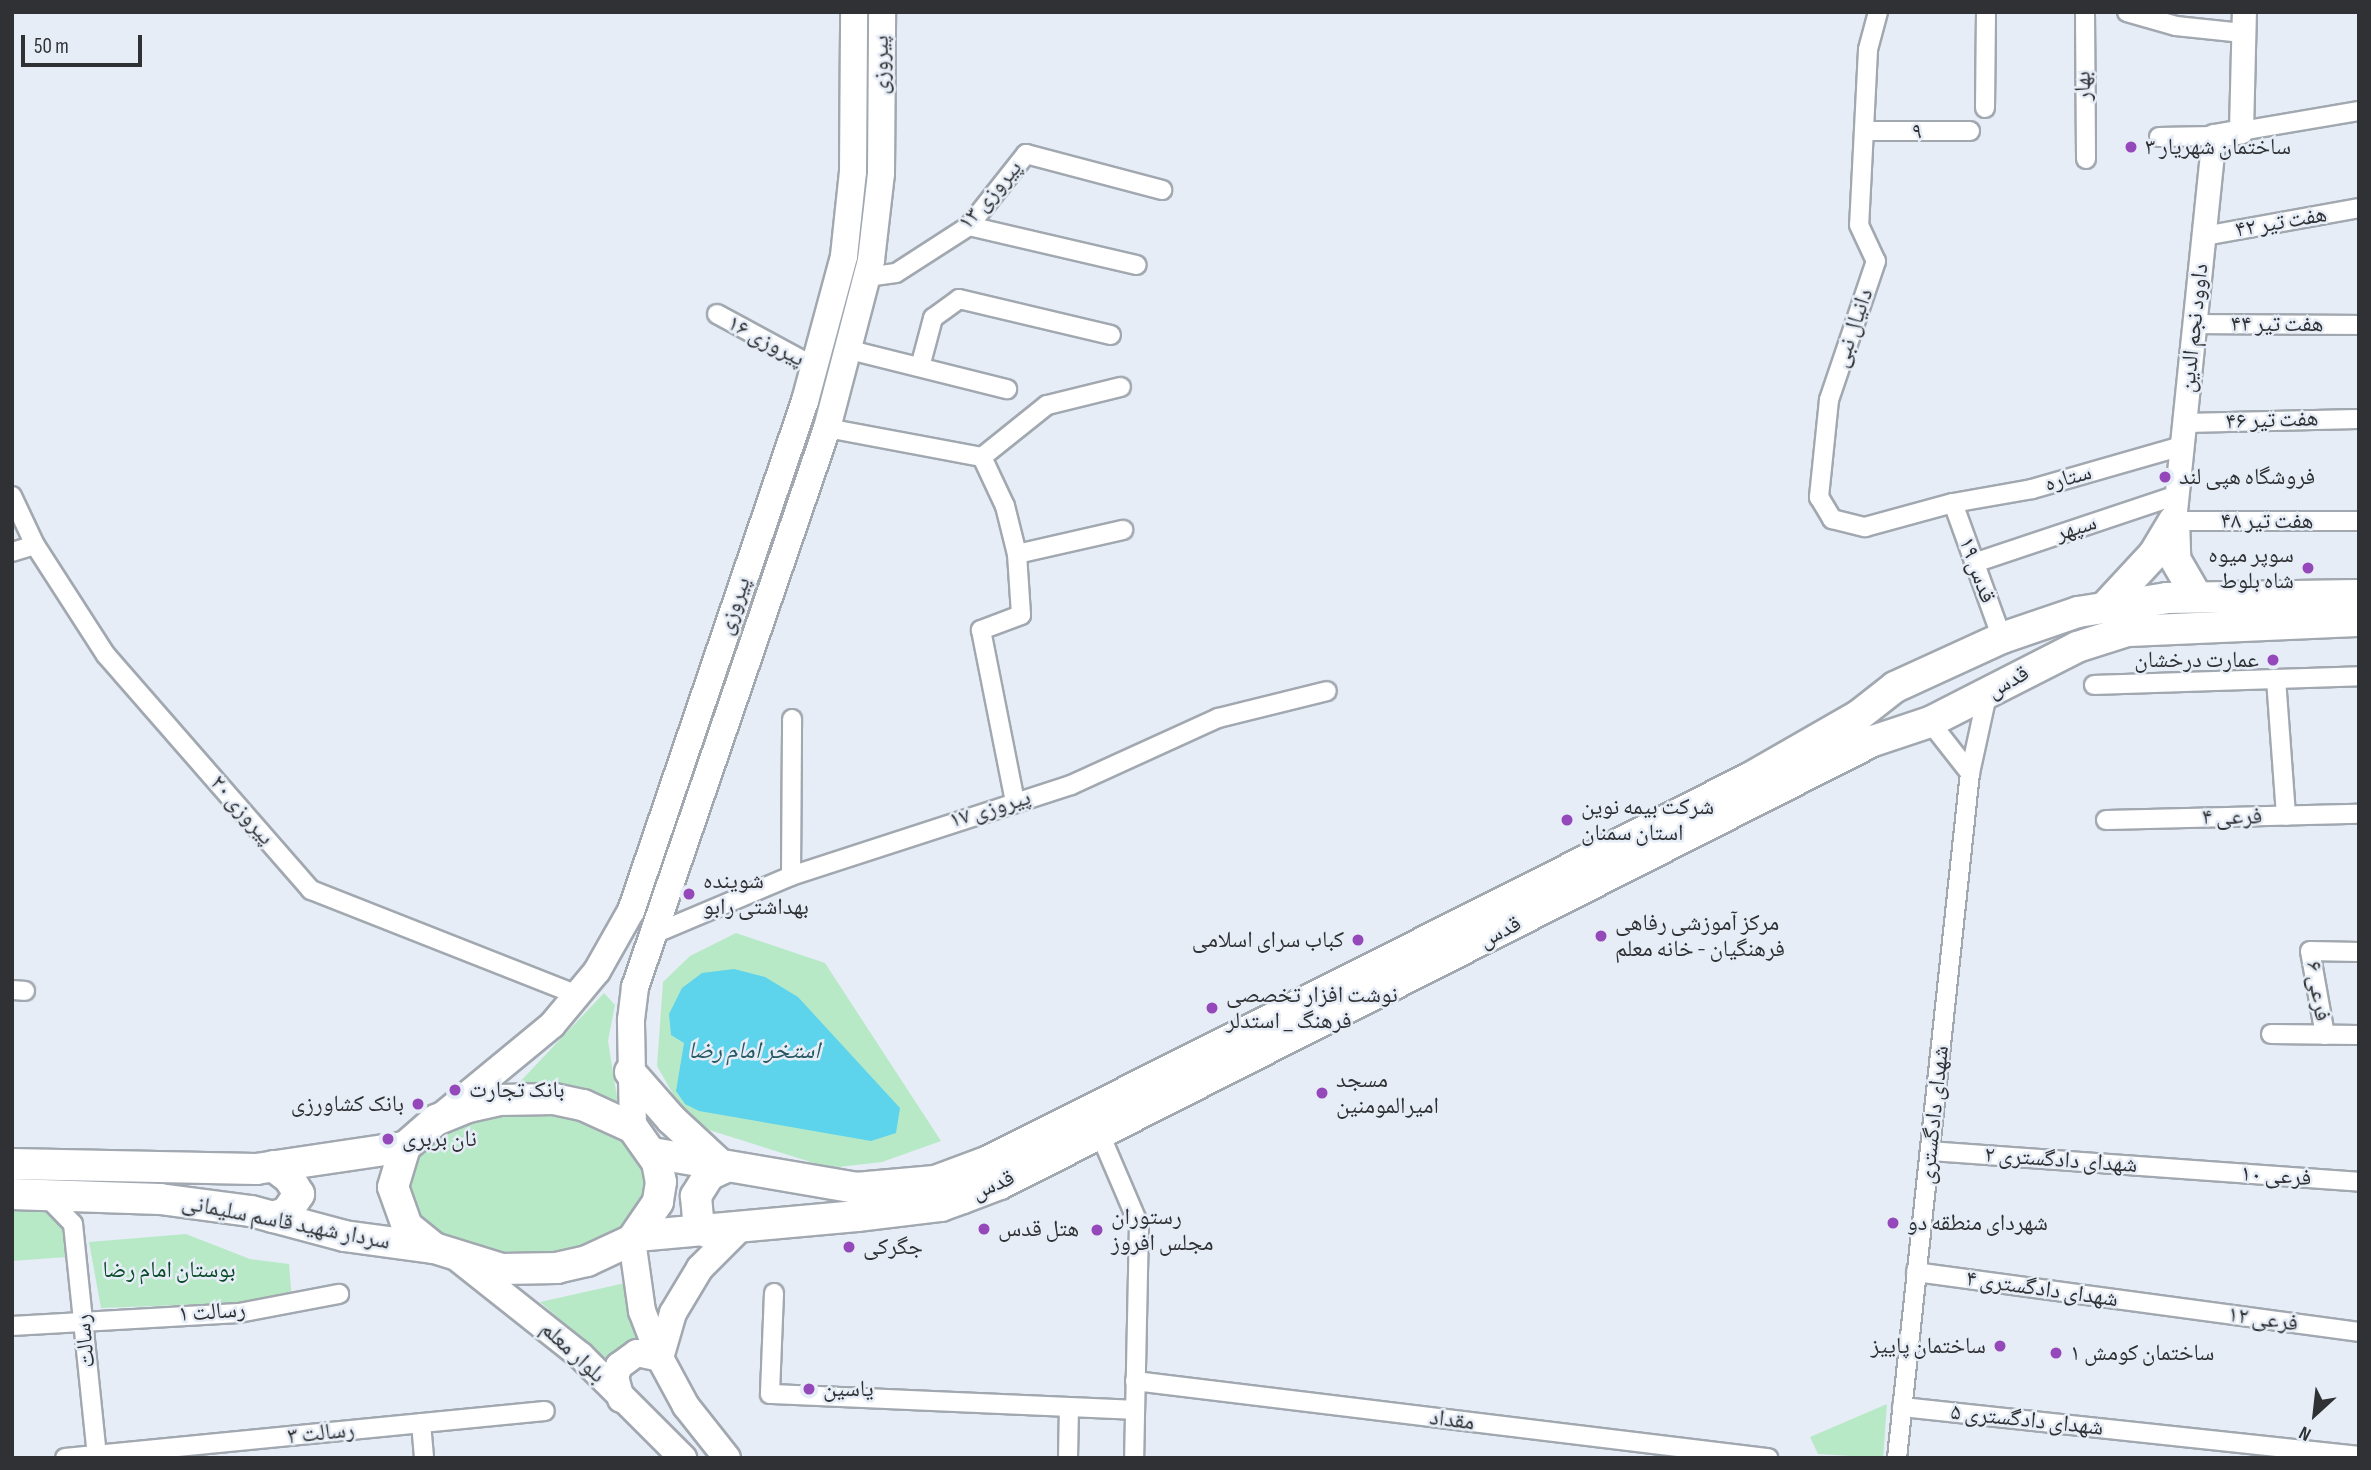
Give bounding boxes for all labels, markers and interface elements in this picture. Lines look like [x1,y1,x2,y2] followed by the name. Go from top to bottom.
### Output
[24,21,145,65] scale bar
[34,34,69,59] text: 50 m
[867,35,895,95] street label: پیروزی
[2069,71,2097,101] street label: بهار
[1912,117,1922,145] street label: ۹
[2145,133,2291,161] place label: ساختمان شهریار ۳
[2123,139,2139,155] marker: ساختمان شهریار ۳
[952,154,1028,236] street label: پیروزی ۱۳
[2233,200,2329,244] street label: هفت تیر ۴۲
[2173,262,2215,394] street label: داوود نجم الدین
[1827,285,1879,371] street label: دانیال نبی
[723,309,809,373] street label: پیروزی ۱۶
[2231,310,2323,338] street label: هفت تیر ۴۴
[2225,405,2319,435] street label: هفت تیر ۴۶
[2041,458,2095,498] street label: ستاره
[2179,463,2315,491] place label: فروشگاه هپی لند
[2157,469,2173,485] marker: فروشگاه هپی لند
[2221,507,2313,535] street label: هفت تیر ۴۸
[2052,508,2100,548] street label: سپهر
[1952,533,2002,607] street label: قدس ۱۹
[2208,541,2294,595] place label: سوپر میوه شاه بلوط
[2300,560,2316,576] marker: سوپر میوه شاه بلوط
[711,573,757,639] street label: پیروزی
[2134,646,2259,674] place label: عمارت درخشان
[2265,652,2281,668] marker: عمارت درخشان
[1982,659,2034,705] street label: قدس
[204,769,280,851] street label: پیروزی ۲۰
[946,784,1034,834] street label: پیروزی ۱۷
[1581,793,1714,847] place label: شرکت بیمه نوین استان سمنان
[2202,803,2262,831] street label: فرعی ۴
[1559,812,1575,828] marker: شرکت بیمه نوین استان سمنان
[703,867,809,921] place label: شوینده بهداشتی رابو
[681,886,697,902] marker: شوینده بهداشتی رابو
[1615,909,1785,963] place label: مرکز آموزشی رفاهی فرهنگیان - خانه معلم
[1474,910,1526,954] street label: قدس
[1192,926,1344,954] place label: کباب سرای اسلامی
[1593,928,1609,944] marker: مرکز آموزشی رفاهی فرهنگیان - خانه معلم
[1350,932,1366,948] marker: کباب سرای اسلامی
[2300,959,2336,1023] street label: فرعی ۶
[1226,981,1398,1035] place label: نوشت افزار تخصصی فرهنگ _ استدلر
[1204,1000,1220,1016] marker: نوشت افزار تخصصی فرهنگ _ استدلر
[688,1037,820,1065] water label: استخر امام رضا
[1913,1044,1955,1186] street label: شهدای دادگستری
[1336,1066,1439,1120] place label: مسجد امیرالمومنین
[469,1076,565,1104] place label: بانک تجارت
[447,1082,463,1098] marker: بانک تجارت
[1314,1085,1330,1101] marker: مسجد امیرالمومنین
[291,1090,404,1118] place label: بانک کشاورزی
[410,1096,426,1112] marker: بانک کشاورزی
[402,1125,477,1153] place label: نان بربری
[380,1131,396,1147] marker: نان بربری
[1984,1141,2138,1179] street label: شهدای دادگستری ۲
[2240,1160,2312,1192] street label: فرعی ۱۰
[967,1164,1019,1206] street label: قدس
[180,1188,392,1256] street label: سردار شهید قاسم سلیمانی
[1111,1203,1214,1257] place label: رستوران مجلس افروز
[1907,1209,2048,1237] place label: شهردای منطقه دو
[998,1215,1079,1243] place label: هتل قدس
[1885,1215,1901,1231] marker: شهردای منطقه دو
[976,1221,992,1237] marker: هتل قدس
[1089,1222,1105,1238] marker: رستوران مجلس افروز
[863,1233,923,1261] place label: جگرکی
[841,1239,857,1255] marker: جگرکی
[103,1256,235,1284] park label: بوستان امام رضا
[1964,1265,2120,1313] street label: شهدای دادگستری ۴
[177,1296,247,1328] street label: رسالت ۱
[2226,1300,2300,1338] street label: فرعی ۱۲
[68,1313,102,1369] street label: رسالت
[535,1315,611,1389] street label: بلوار معلم
[1871,1332,1986,1360] place label: ساختمان پاییز
[1992,1338,2008,1354] marker: ساختمان پاییز
[2070,1339,2214,1367] place label: ساختمان کومش ۱
[2048,1345,2064,1361] marker: ساختمان کومش ۱
[823,1375,874,1403] place label: یاسین
[2280,1379,2350,1449] north arrow
[801,1381,817,1397] marker: یاسین
[1949,1398,2105,1442] street label: شهدای دادگستری ۵
[1428,1404,1476,1436] street label: مقداد
[286,1416,356,1450] street label: رسالت ۳
[2295,1421,2315,1446] text: N

